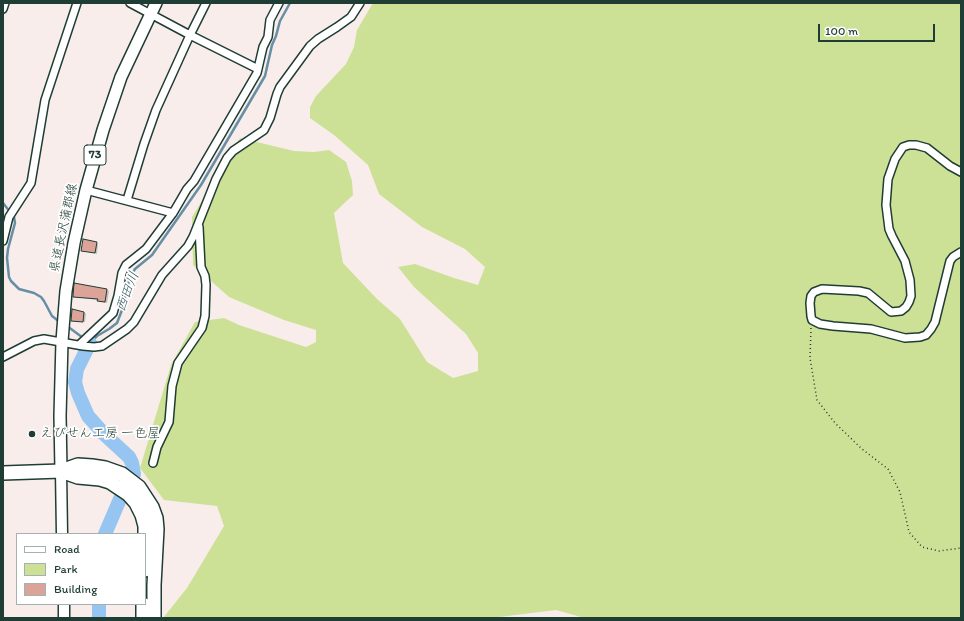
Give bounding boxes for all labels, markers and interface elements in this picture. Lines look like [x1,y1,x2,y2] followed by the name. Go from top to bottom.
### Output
[820,16,937,42] scale bar
[825,24,858,38] text: 100 m
[84,145,106,165] road number: 73
[47,182,81,274] street label: 県道長沢蒲郡線
[113,269,143,315] water label: 西田川
[40,426,160,442] place label: えびせん工房 一色屋
[27,429,37,439] marker: えびせん工房 一色屋
[16,533,146,605] legend
[54,542,80,556] text: Road
[54,562,78,576] text: Park
[54,582,97,596] text: Building

